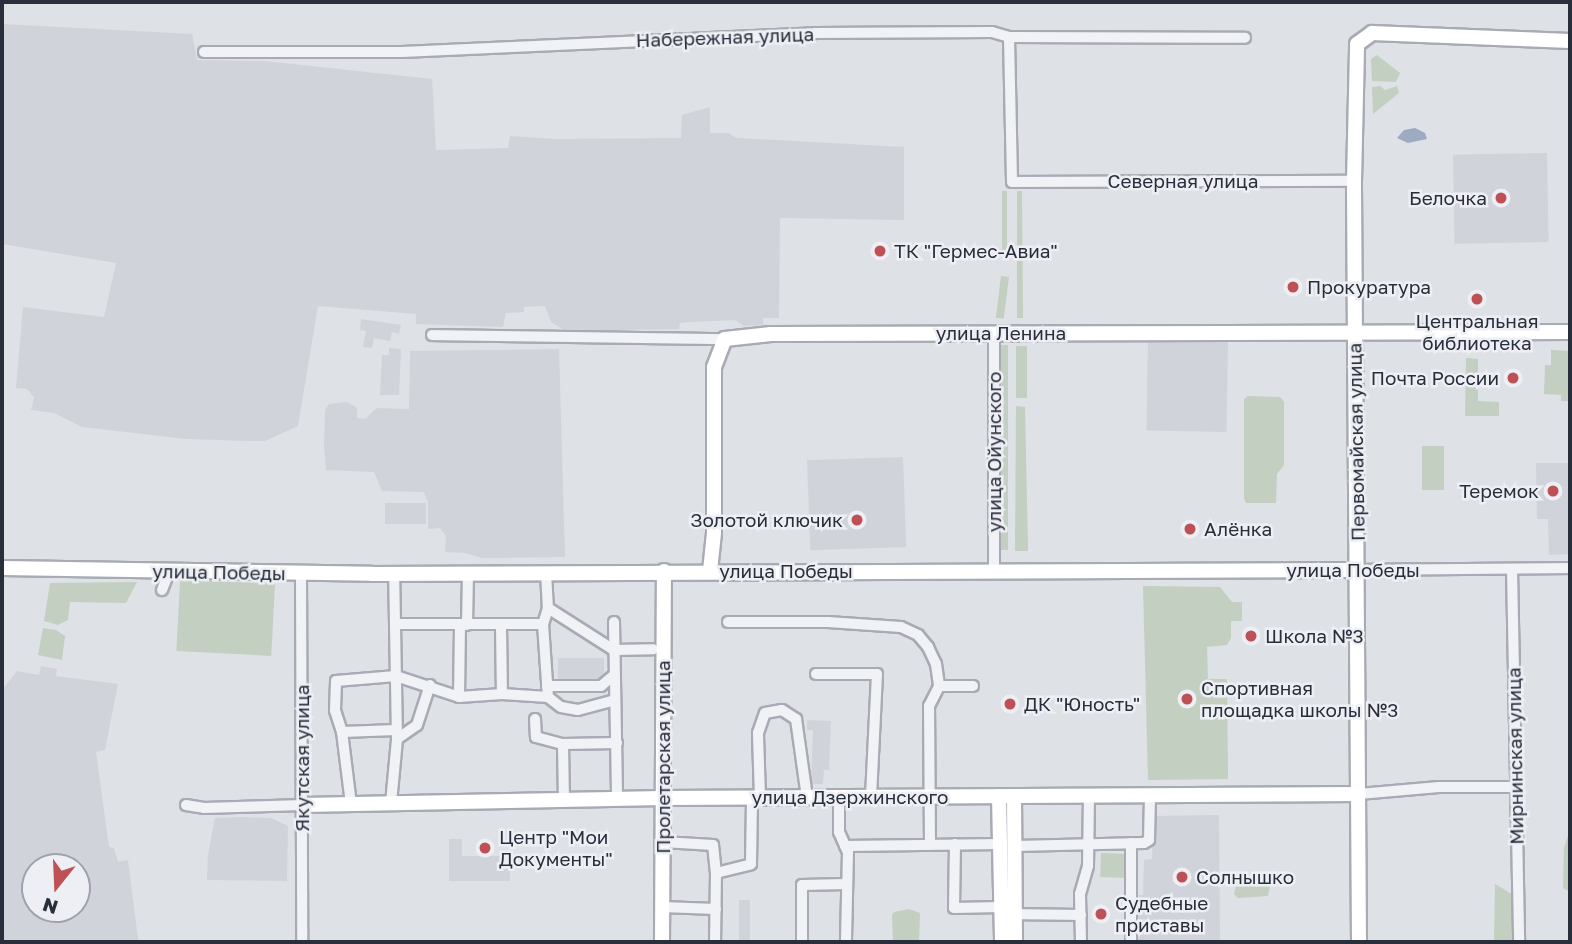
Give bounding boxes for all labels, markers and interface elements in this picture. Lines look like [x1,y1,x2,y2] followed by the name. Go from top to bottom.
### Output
[635,22,815,52] street label: Набережная улица
[1108,170,1258,192] street label: Северная улица
[1409,187,1487,209] place label: Белочка
[1493,190,1509,206] marker: Белочка
[894,240,1058,262] place label: ТК "Гермес-Авиа"
[872,243,888,259] marker: ТК "Гермес-Авиа"
[1307,276,1431,298] place label: Прокуратура
[1285,279,1301,295] marker: Прокуратура
[1469,291,1485,307] marker: Центральная библиотека
[1416,310,1538,354] place label: Центральная библиотека
[936,322,1066,344] street label: улица Ленина
[1343,343,1369,541] street label: Первомайская улица
[1371,367,1499,389] place label: Почта России
[1505,370,1521,386] marker: Почта России
[983,372,1005,532] street label: улица Ойунского
[1459,480,1539,502] place label: Теремок
[1545,483,1561,499] marker: Теремок
[690,509,843,531] place label: Золотой ключик
[849,512,865,528] marker: Золотой ключик
[1204,518,1272,540] place label: Алёнка
[1182,521,1198,537] marker: Алёнка
[152,559,286,585] street label: улица Победы
[1286,559,1420,581] street label: улица Победы
[719,560,853,582] street label: улица Победы
[1265,625,1364,647] place label: Школа №3
[1243,628,1259,644] marker: Школа №3
[652,660,674,854] street label: Пролетарская улица
[1502,667,1528,845] street label: Мирнинская улица
[1201,677,1398,721] place label: Спортивная площадка школы №3
[291,684,313,832] street label: Якутская улица
[1179,691,1195,707] marker: Спортивная площадка школы №3
[1024,693,1140,715] place label: ДК "Юность"
[1002,696,1018,712] marker: ДК "Юность"
[751,786,949,808] street label: улица Дзержинского
[499,826,613,870] place label: Центр "Мои Документы"
[477,840,493,856] marker: Центр "Мои Документы"
[21,853,91,923] north arrow
[1196,866,1294,888] place label: Солнышко
[1174,869,1190,885] marker: Солнышко
[1115,892,1208,936] place label: Судебные приставы
[40,893,60,920] text: N
[1093,906,1109,922] marker: Судебные приставы

